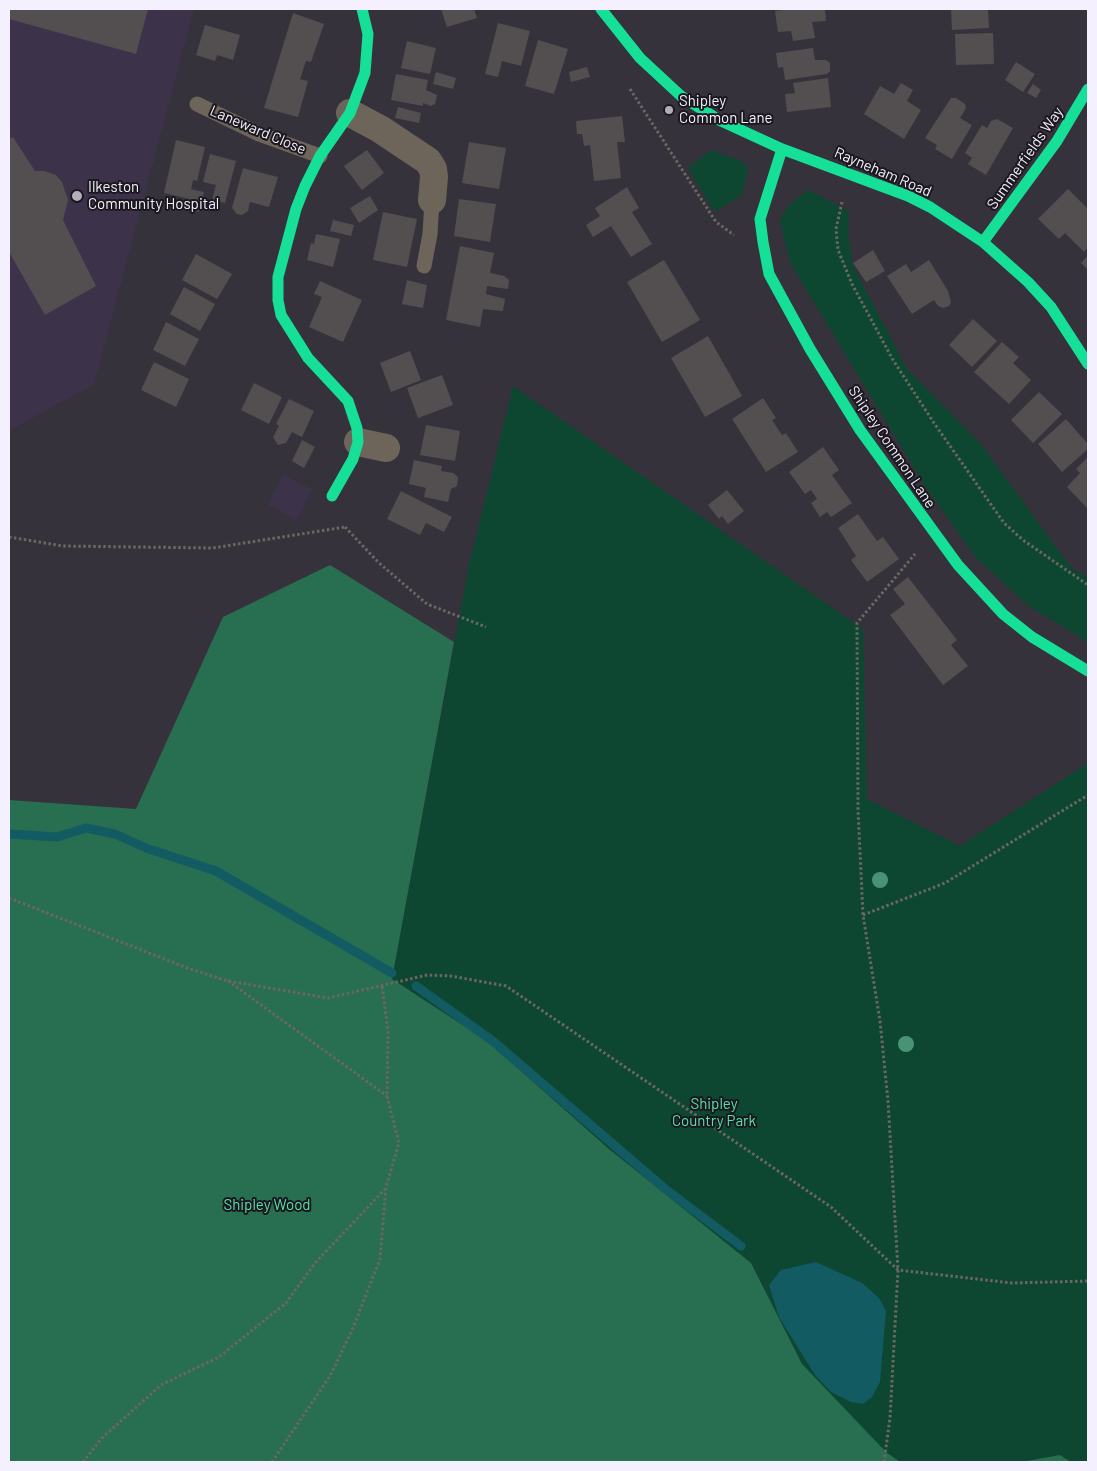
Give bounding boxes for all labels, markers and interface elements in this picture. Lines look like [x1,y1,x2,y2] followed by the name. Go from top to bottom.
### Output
[679,92,772,127] place label: Shipley Common Lane
[207,102,309,158] street label: Laneward Close
[983,103,1067,213] street label: Summerfields Way
[663,104,675,116] marker: Shipley Common Lane
[832,143,934,201] street label: Rayneham Road
[88,178,219,213] place label: Ilkeston Community Hospital
[70,189,84,203] marker: Ilkeston Community Hospital
[844,382,940,512] street label: Shipley Common Lane
[672,1095,756,1130] park label: Shipley Country Park
[223,1196,311,1214] park label: Shipley Wood

